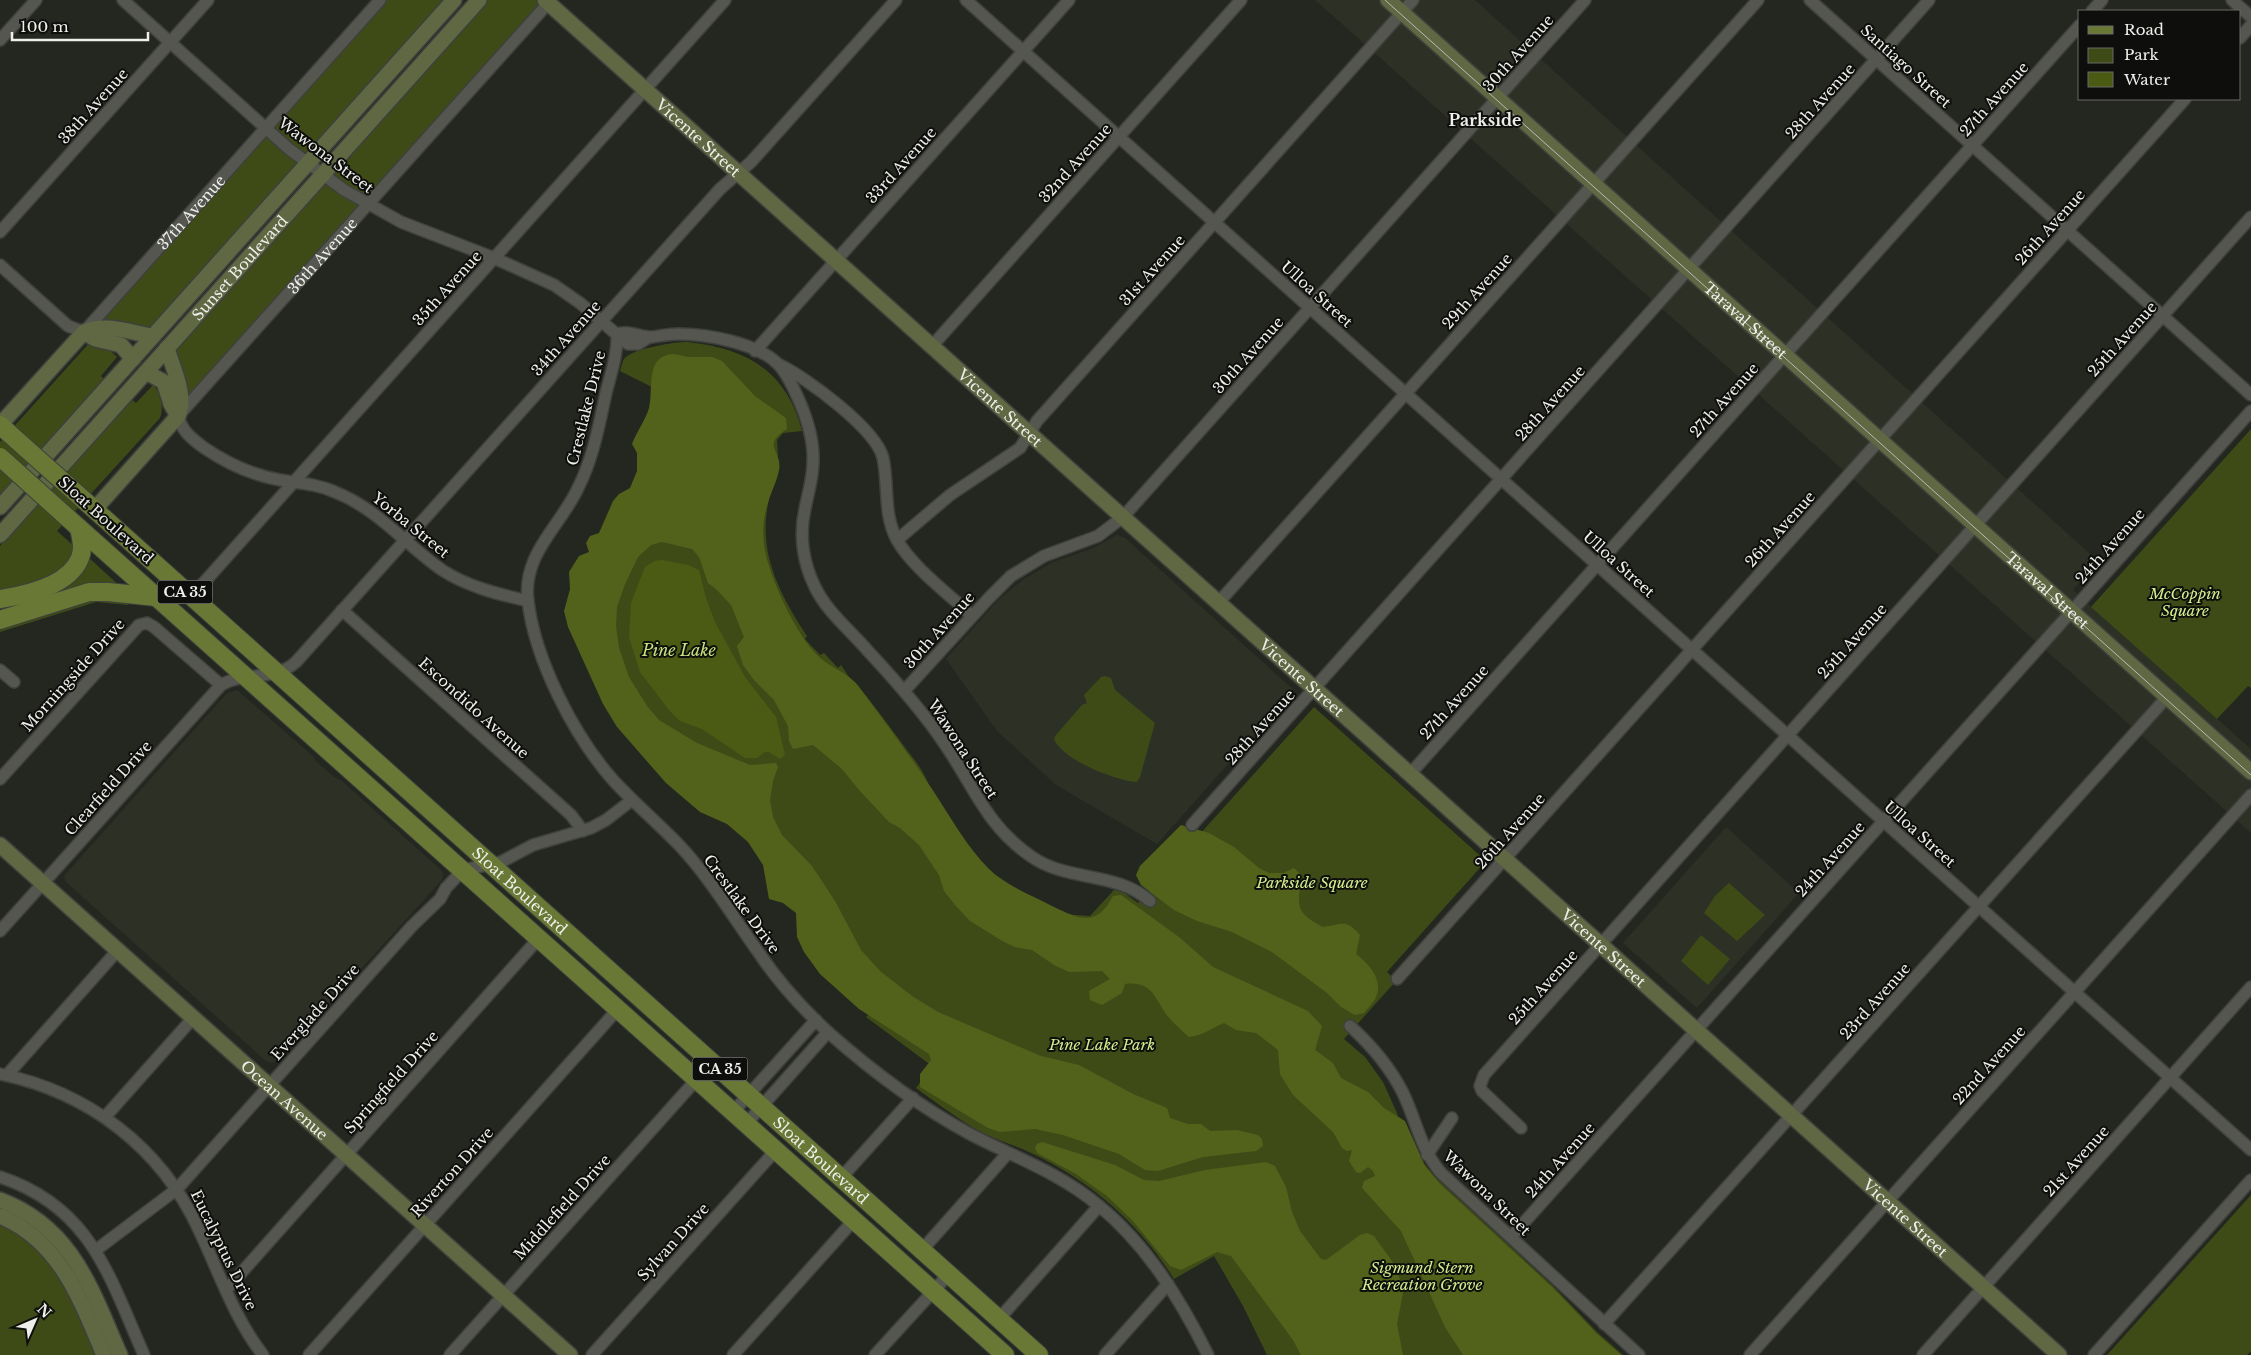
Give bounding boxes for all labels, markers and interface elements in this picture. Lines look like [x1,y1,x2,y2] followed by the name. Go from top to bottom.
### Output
[12,10,149,42] scale bar
[2078,10,2241,100] legend
[1479,11,1557,95] street label: 30th Avenue
[20,17,69,36] text: 100 m
[1857,20,1956,112] street label: Santiago Street
[2124,20,2164,39] text: Road
[2124,45,2160,64] text: Park
[1956,58,2032,140] street label: 27th Avenue
[1781,59,1859,143] street label: 28th Avenue
[54,64,132,148] street label: 38th Avenue
[2123,70,2171,89] text: Water
[651,94,745,181] street label: Vicente Street
[1449,110,1521,130] district label: Parkside
[274,112,378,197] street label: Wawona Street
[1035,120,1115,206] street label: 32nd Avenue
[862,123,940,207] street label: 33rd Avenue
[153,171,229,253] street label: 37th Avenue
[2011,185,2089,269] street label: 26th Avenue
[187,211,291,324] street label: Sunset Boulevard
[283,213,361,298] street label: 36th Avenue
[1115,230,1189,310] street label: 31st Avenue
[408,247,486,329] street label: 35th Avenue
[1438,249,1516,333] street label: 29th Avenue
[1277,257,1357,331] street label: Ulloa Street
[1700,278,1792,363] street label: Taraval Street
[527,296,605,380] street label: 34th Avenue
[2083,298,2161,380] street label: 25th Avenue
[1209,313,1287,397] street label: 30th Avenue
[563,349,609,467] street label: Crestlake Drive
[1686,359,1762,441] street label: 27th Avenue
[1511,361,1589,445] street label: 28th Avenue
[953,364,1047,451] street label: Vicente Street
[54,472,158,568] street label: Sloat Boulevard
[368,487,454,562] street label: Yorba Street
[1741,487,1819,571] street label: 26th Avenue
[2071,504,2149,588] street label: 24th Avenue
[1579,527,1659,601] street label: Ulloa Street
[2002,548,2094,633] street label: Taraval Street
[158,580,212,604] road number: CA 35
[2148,584,2221,620] park label: McCoppin Square
[900,588,978,672] street label: 30th Avenue
[1813,600,1891,682] street label: 25th Avenue
[17,615,129,735] street label: Morningside Drive
[1255,634,1349,721] street label: Vicente Street
[641,640,717,660] water label: Pine Lake
[415,653,533,763] street label: Escondido Avenue
[1416,661,1492,743] street label: 27th Avenue
[1221,685,1299,769] street label: 28th Avenue
[923,695,1002,802] street label: Wawona Street
[60,736,156,840] street label: Clearfield Drive
[1471,789,1549,873] street label: 26th Avenue
[1880,797,1960,871] street label: Ulloa Street
[1791,817,1869,901] street label: 24th Avenue
[468,843,572,938] street label: Sloat Boulevard
[700,851,784,957] street label: Crestlake Drive
[1255,873,1368,892] park label: Parkside Square
[1557,904,1651,991] street label: Vicente Street
[1504,946,1582,1028] street label: 25th Avenue
[1836,959,1914,1043] street label: 23rd Avenue
[267,960,363,1064] street label: Everglade Drive
[1949,1022,2029,1108] street label: 22nd Avenue
[340,1027,442,1137] street label: Springfield Drive
[1048,1035,1155,1054] park label: Pine Lake Park
[237,1056,332,1144] street label: Ocean Avenue
[692,1058,748,1080] road number: CA 35
[769,1112,873,1208] street label: Sloat Boulevard
[1521,1118,1599,1202] street label: 24th Avenue
[2039,1121,2113,1201] street label: 21st Avenue
[407,1123,497,1221] street label: Riverton Drive
[1438,1146,1535,1240] street label: Wawona Street
[510,1150,614,1264] street label: Middlefield Drive
[1859,1174,1952,1261] street label: Vicente Street
[187,1187,261,1313] street label: Eucalyptus Drive
[633,1199,713,1285] street label: Sylvan Drive
[1361,1258,1482,1294] park label: Sigmund Stern Recreation Grove
[10,1295,60,1345] north arrow
[33,1300,55,1322] text: N

